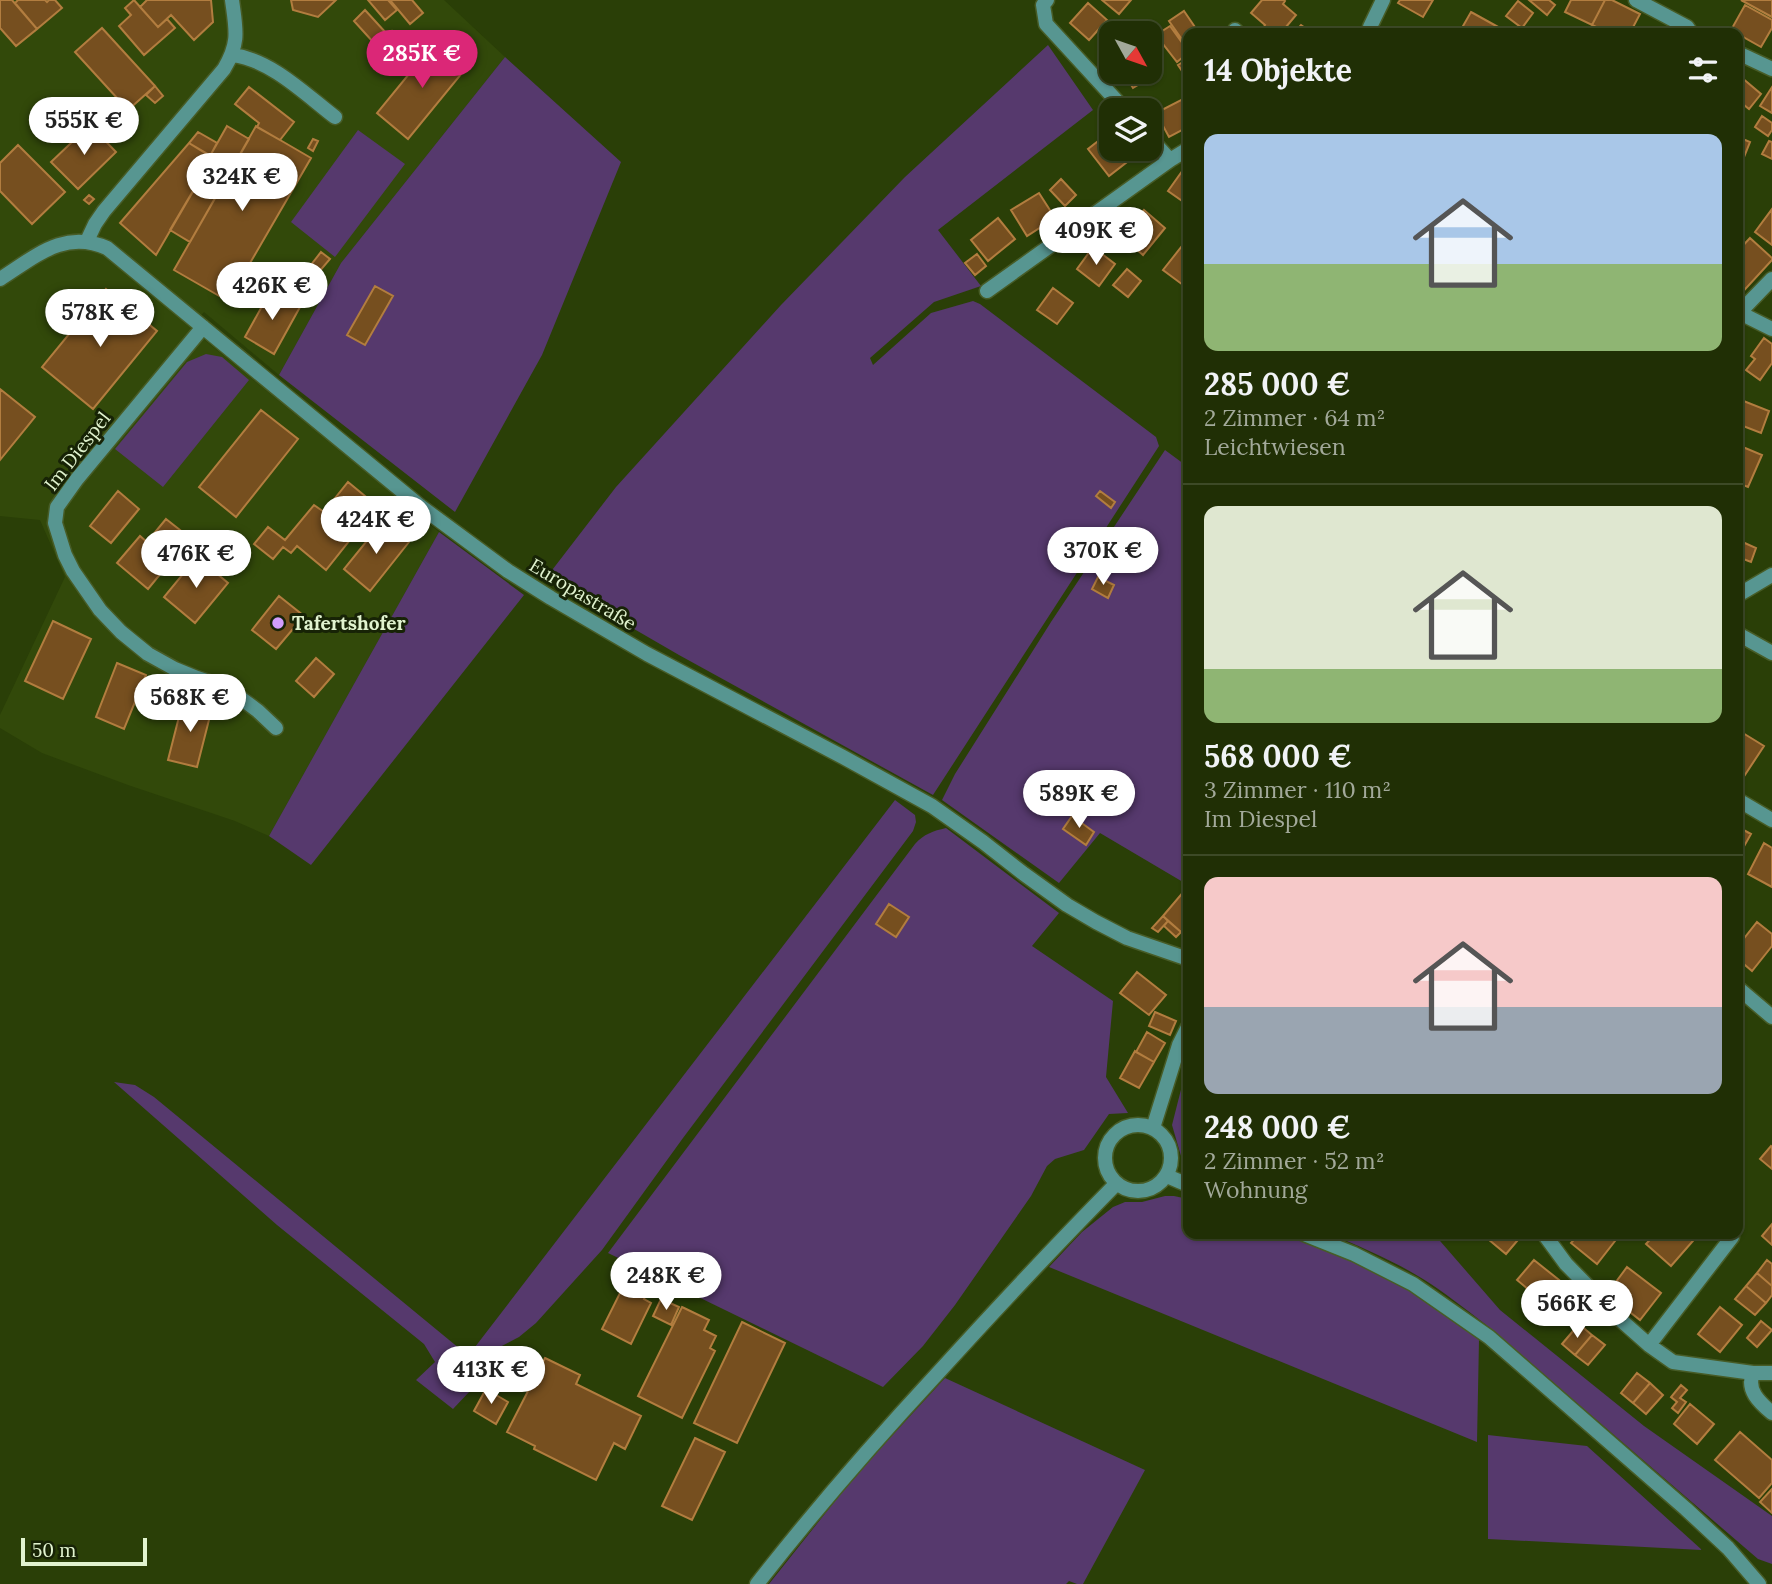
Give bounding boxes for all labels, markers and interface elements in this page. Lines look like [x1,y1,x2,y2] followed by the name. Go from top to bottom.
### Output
[1099,21,1162,84] north arrow
[1099,21,1162,161] map controls
[365,31,479,90] pin: 285K €
[383,38,461,67] text: 285K €
[1204,51,1352,89] text: 14 Objekte
[1684,51,1722,89] icon: filters
[27,97,141,157] pin: 555K €
[1099,98,1162,161] button: layers
[45,105,123,134] text: 555K €
[185,154,299,213] pin: 324K €
[203,161,281,190] text: 324K €
[1400,180,1526,306] icon: home
[1039,208,1153,267] pin: 409K €
[1055,215,1137,244] text: 409K €
[215,262,329,322] pin: 426K €
[232,270,312,299] text: 426K €
[43,290,157,349] pin: 578K €
[61,297,139,326] text: 578K €
[1204,365,1351,403] text: 285 000 €
[1204,403,1385,432] text: 2 Zimmer · 64 m²
[39,407,115,495] street label: Im Diespel
[1204,432,1346,461] text: Leichtwiesen
[319,496,433,556] pin: 424K €
[337,504,415,533] text: 424K €
[1046,528,1160,587] pin: 370K €
[139,530,253,590] pin: 476K €
[1063,535,1143,564] text: 370K €
[157,538,235,567] text: 476K €
[1400,552,1526,678] icon: home
[525,553,641,635] street label: Europastraße
[292,611,406,635] place label: Tafertshofer
[270,615,286,631] marker: Tafertshofer
[133,674,247,734] pin: 568K €
[150,682,230,711] text: 568K €
[1204,737,1352,775] text: 568 000 €
[1022,770,1136,830] pin: 589K €
[1204,775,1391,804] text: 3 Zimmer · 110 m²
[1039,778,1119,807] text: 589K €
[1204,804,1317,833] text: Im Diespel
[1400,923,1526,1049] icon: home
[1204,1108,1351,1146] text: 248 000 €
[1204,1146,1385,1175] text: 2 Zimmer · 52 m²
[1204,1175,1308,1204] text: Wohnung
[609,1252,723,1312] pin: 248K €
[626,1260,706,1289] text: 248K €
[1520,1280,1634,1340] pin: 566K €
[1537,1288,1617,1317] text: 566K €
[434,1346,548,1406] pin: 413K €
[453,1354,529,1383] text: 413K €
[21,1535,147,1567] scale bar
[32,1538,76,1562] text: 50 m

